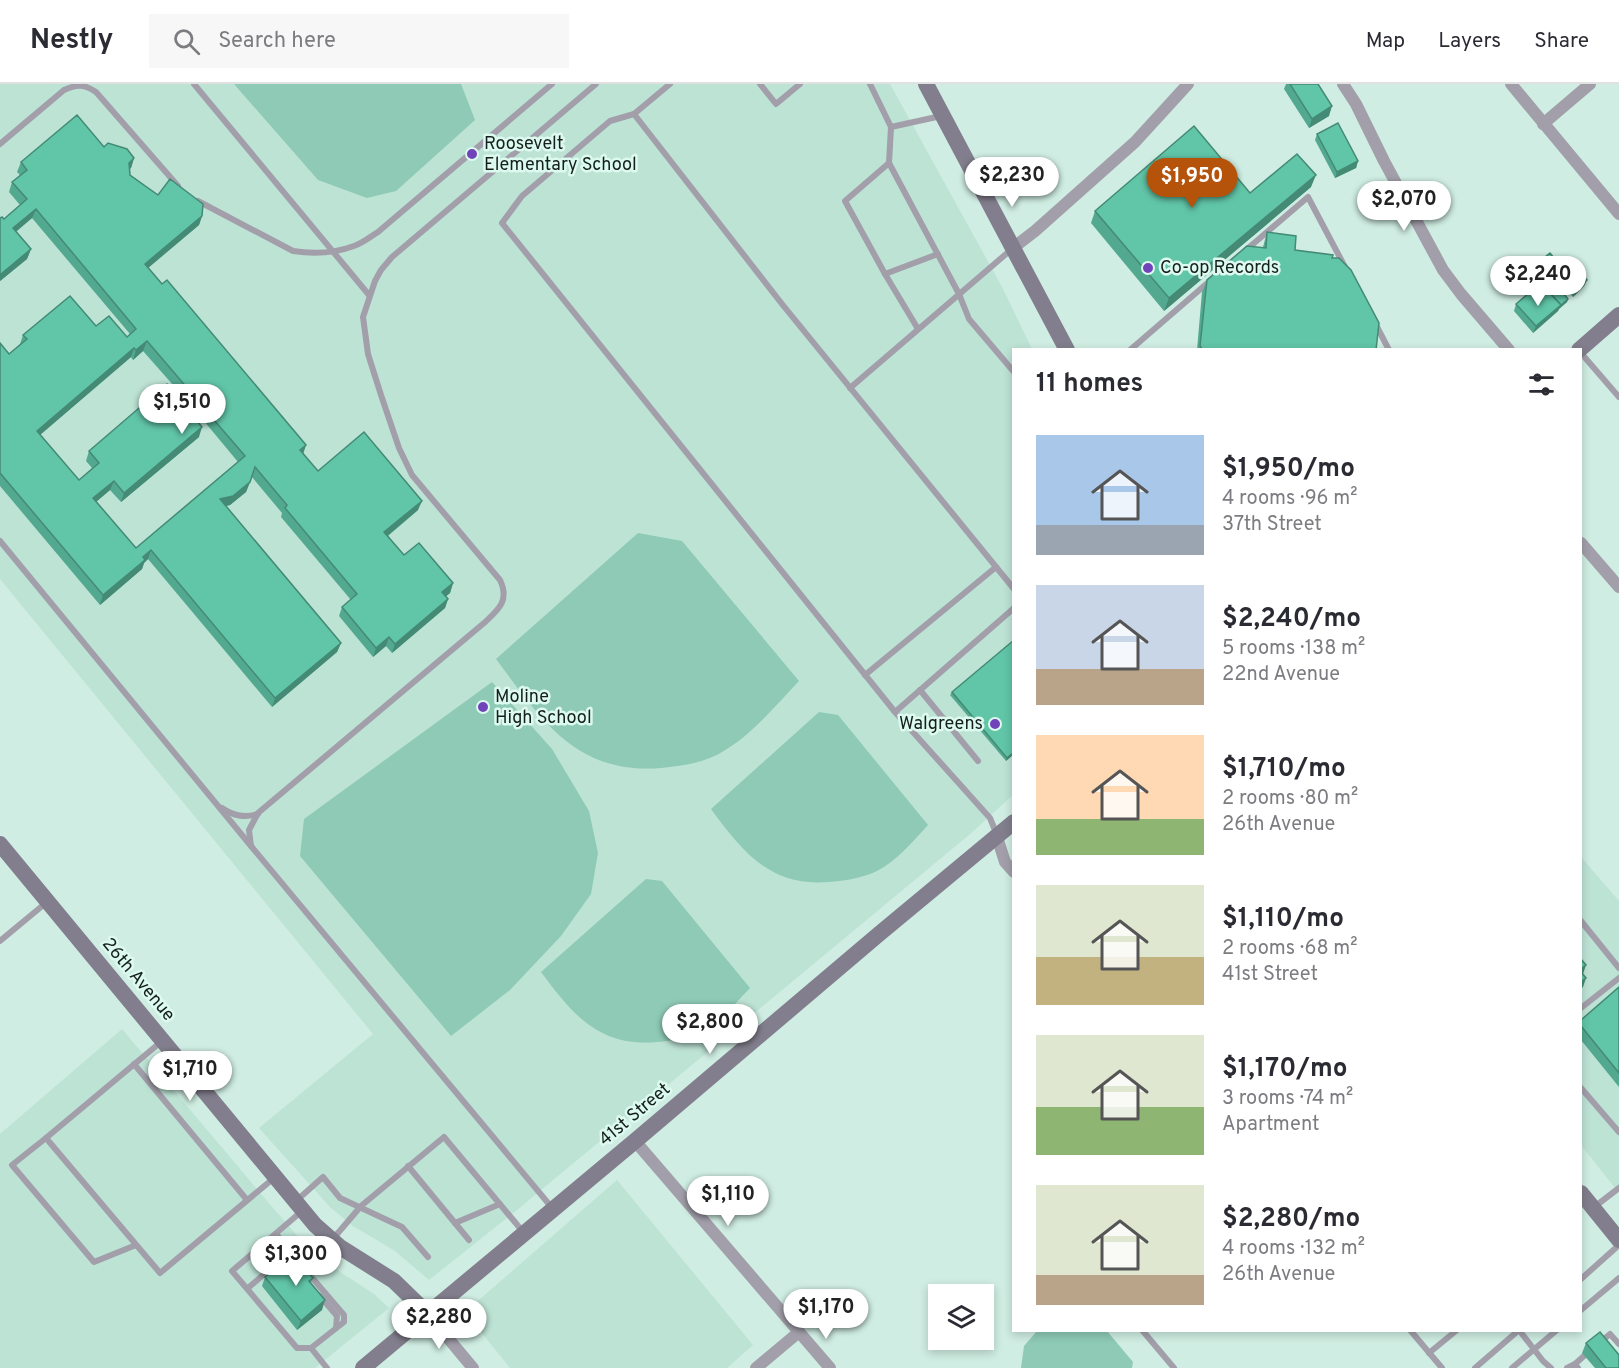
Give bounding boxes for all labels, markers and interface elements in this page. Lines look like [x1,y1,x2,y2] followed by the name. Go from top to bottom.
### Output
[149,14,569,68] search box
[30,23,113,59] text: Nestly
[170,25,203,58] icon: search
[218,28,336,55] text: Search here
[1366,28,1405,55] text: Map
[1438,28,1501,55] text: Layers
[1534,28,1589,55] text: Share
[484,133,637,177] place label: Roosevelt Elementary School
[465,147,479,161] marker: Roosevelt Elementary School
[963,157,1061,208] pin: $2,230
[1143,158,1241,209] pin: $1,950
[979,163,1045,189] text: $2,230
[1161,164,1223,190] text: $1,950
[1355,181,1453,232] pin: $2,070
[1371,187,1437,213] text: $2,070
[1489,256,1587,307] pin: $2,240
[1160,257,1279,280] place label: Co-op Records
[1141,261,1155,275] marker: Co-op Records
[1504,262,1572,288] text: $2,240
[1036,368,1143,401] text: 11 homes
[1525,368,1558,401] icon: filters
[133,384,231,435] pin: $1,510
[153,390,211,416] text: $1,510
[1222,453,1355,486] text: $1,950/mo
[1084,459,1156,531] icon: home
[1222,486,1357,512] text: 4 rooms · 96 m²
[1222,512,1322,538] text: 37th Street
[1222,603,1361,636] text: $2,240/mo
[1084,609,1156,681] icon: home
[1222,636,1365,662] text: 5 rooms · 138 m²
[1222,662,1340,688] text: 22nd Avenue
[495,686,592,730] place label: Moline High School
[476,700,490,714] marker: Moline High School
[899,713,983,736] place label: Walgreens
[988,717,1002,731] marker: Walgreens
[1222,753,1346,786] text: $1,710/mo
[1084,759,1156,831] icon: home
[1222,786,1358,812] text: 2 rooms · 80 m²
[1222,812,1335,838] text: 26th Avenue
[1222,903,1344,936] text: $1,110/mo
[1084,909,1156,981] icon: home
[96,934,180,1026] street label: 26th Avenue
[1222,936,1358,962] text: 2 rooms · 68 m²
[1222,962,1318,988] text: 41st Street
[661,1004,759,1055] pin: $2,800
[676,1010,744,1036] text: $2,800
[141,1051,239,1102] pin: $1,710
[1222,1053,1348,1086] text: $1,170/mo
[162,1057,218,1083] text: $1,710
[1084,1059,1156,1131] icon: home
[595,1078,675,1152] street label: 41st Street
[1222,1086,1353,1112] text: 3 rooms · 74 m²
[1222,1112,1320,1138] text: Apartment
[679,1176,777,1227] pin: $1,110
[701,1182,755,1208] text: $1,110
[1222,1203,1360,1236] text: $2,280/mo
[1084,1209,1156,1281] icon: home
[247,1236,345,1287] pin: $1,300
[1222,1236,1365,1262] text: 4 rooms · 132 m²
[264,1242,328,1268] text: $1,300
[1222,1262,1335,1288] text: 26th Avenue
[928,1284,994,1350] map controls
[928,1284,994,1350] button: layers
[777,1289,875,1340] pin: $1,170
[797,1295,855,1321] text: $1,170
[390,1299,488,1350] pin: $2,280
[406,1305,472,1331] text: $2,280

